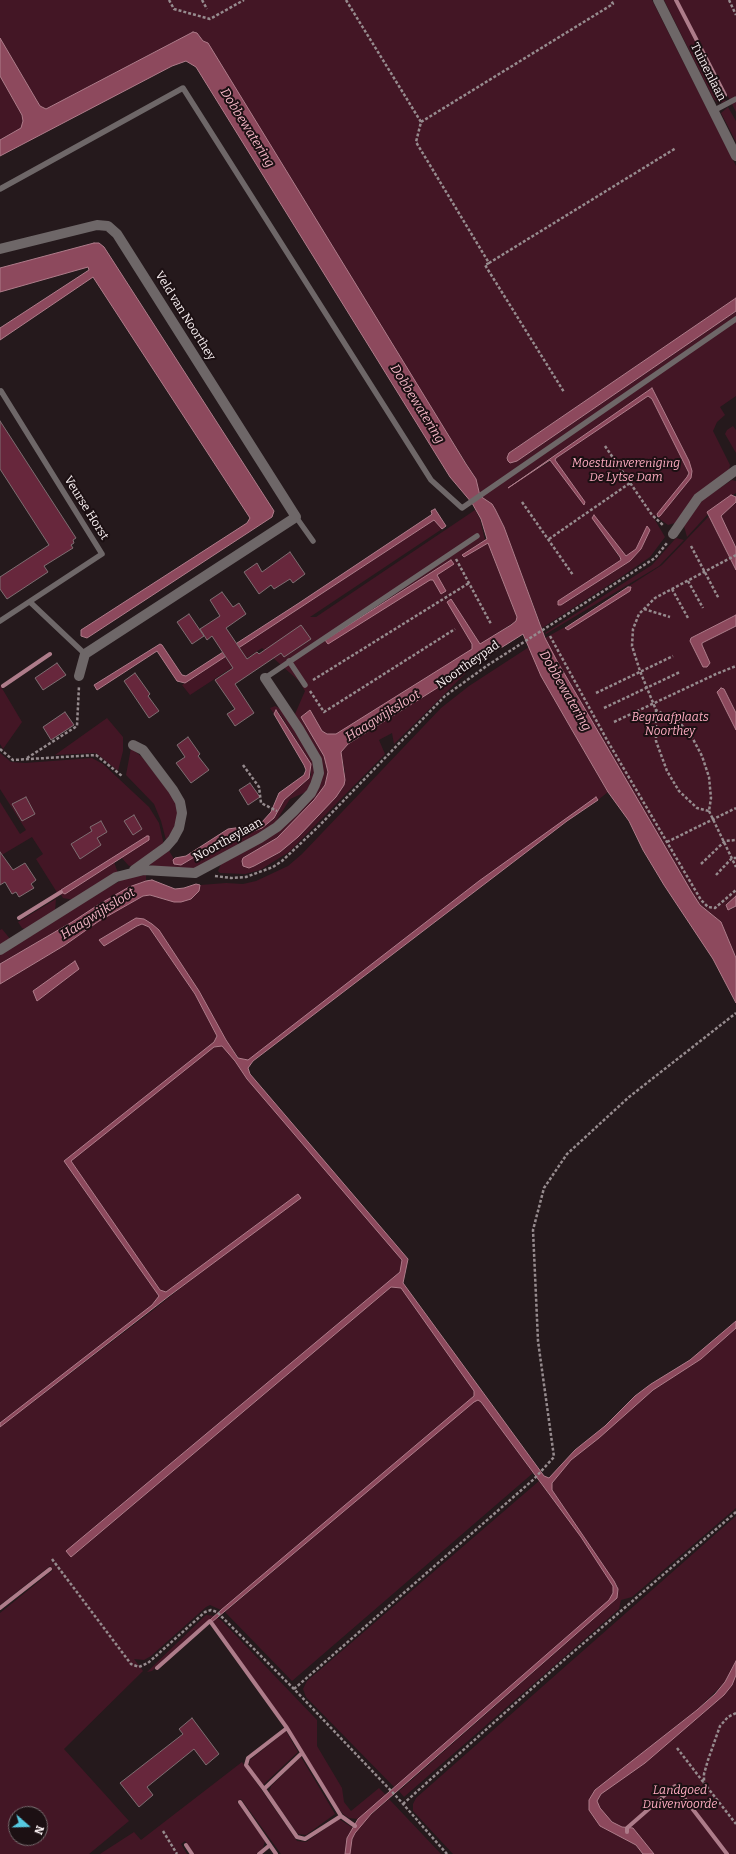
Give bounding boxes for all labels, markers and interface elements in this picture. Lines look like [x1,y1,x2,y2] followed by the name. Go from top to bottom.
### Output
[687,40,729,104] street label: Tuinenlaan
[216,86,278,170] water label: Dobbewatering
[152,269,218,363] street label: Veld van Noorthey
[386,362,448,446] water label: Dobbewatering
[572,457,680,485] park label: Moestuinvereniging De Lytse Dam
[61,473,111,543] street label: Veurse Horst
[434,638,502,692] street label: Noortheypad
[536,648,594,734] water label: Dobbewatering
[343,687,423,745] water label: Haagwijksloot
[631,711,709,739] park label: Begraafplaats Noorthey
[191,815,265,865] street label: Noortheylaan
[58,885,138,943] water label: Haagwijksloot
[643,1784,717,1812] park label: Landgoed Duivenvoorde
[8,1806,48,1846] north arrow
[31,1824,46,1836] text: N

